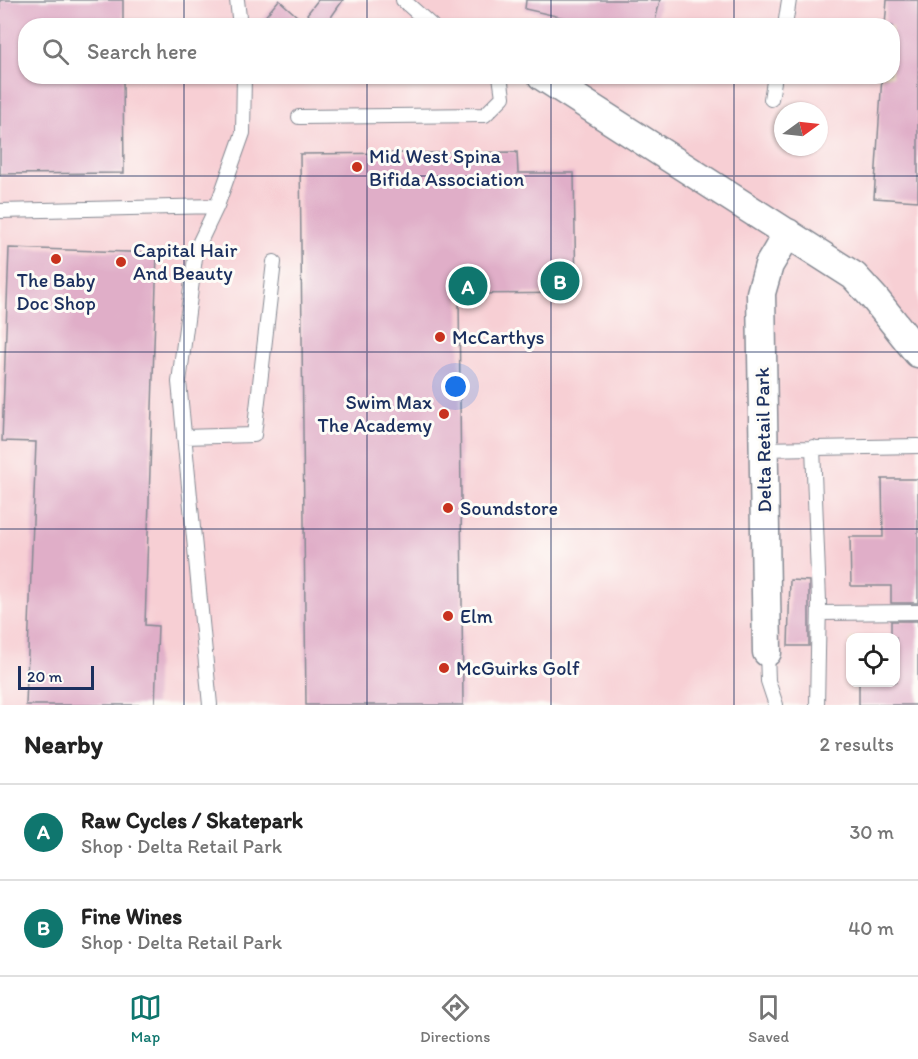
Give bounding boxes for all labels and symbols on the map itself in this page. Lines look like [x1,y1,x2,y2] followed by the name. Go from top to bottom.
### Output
[774,102,828,156] north arrow
[369,144,524,191] place label: Mid West Spina Bifida Association
[350,160,364,174] marker: Mid West Spina Bifida Association
[133,238,237,285] place label: Capital Hair And Beauty
[49,252,63,266] marker: The Baby Doc Shop
[114,255,128,269] marker: Capital Hair And Beauty
[540,258,580,304] pin: B
[448,264,488,308] pin: A
[16,268,96,315] place label: The Baby Doc Shop
[452,325,545,349] place label: McCarthys
[433,330,447,344] marker: McCarthys
[750,367,776,513] street label: Delta Retail Park
[441,372,470,401] your location
[318,390,433,437] place label: Swim Max The Academy
[437,407,451,421] marker: Swim Max The Academy
[460,496,558,520] place label: Soundstore
[441,501,455,515] marker: Soundstore
[460,604,493,628] place label: Elm
[441,609,455,623] marker: Elm
[456,656,580,680] place label: McGuirks Golf
[437,661,451,675] marker: McGuirks Golf
[18,663,94,690] scale bar

